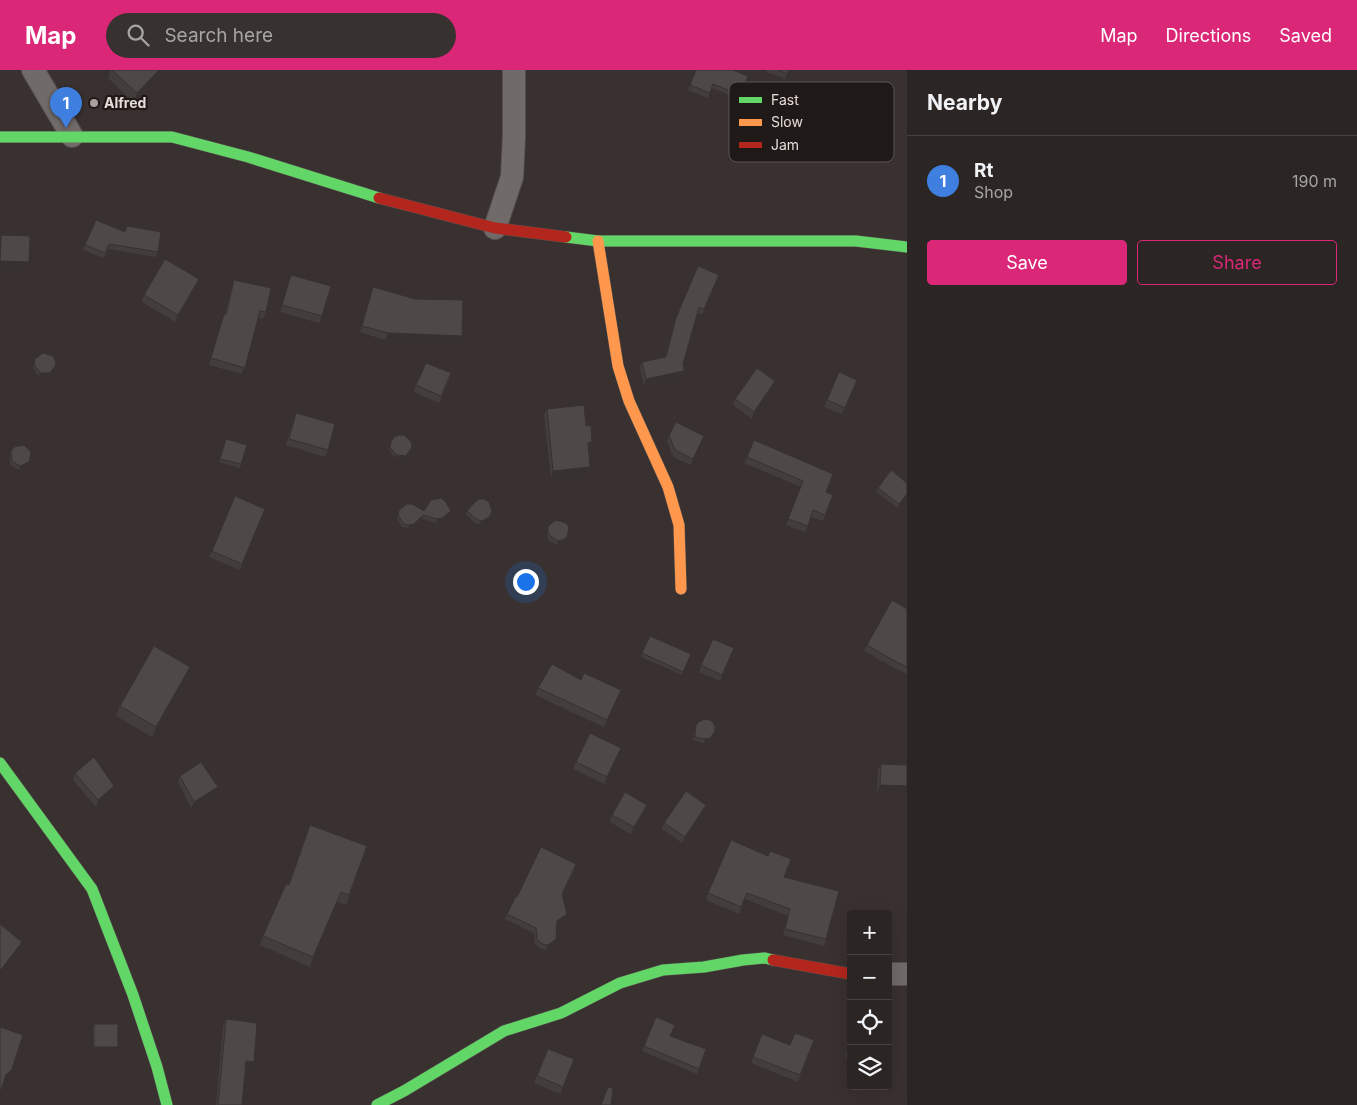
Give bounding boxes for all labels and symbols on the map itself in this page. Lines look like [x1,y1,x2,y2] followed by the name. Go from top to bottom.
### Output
[729,82,894,162] legend
[50,87,82,128] pin: 1
[771,91,799,108] text: Fast
[104,94,146,111] place label: Alfred
[88,97,100,109] marker: Alfred
[771,113,803,130] text: Slow
[771,136,799,153] text: Jam
[513,569,539,595] your location

